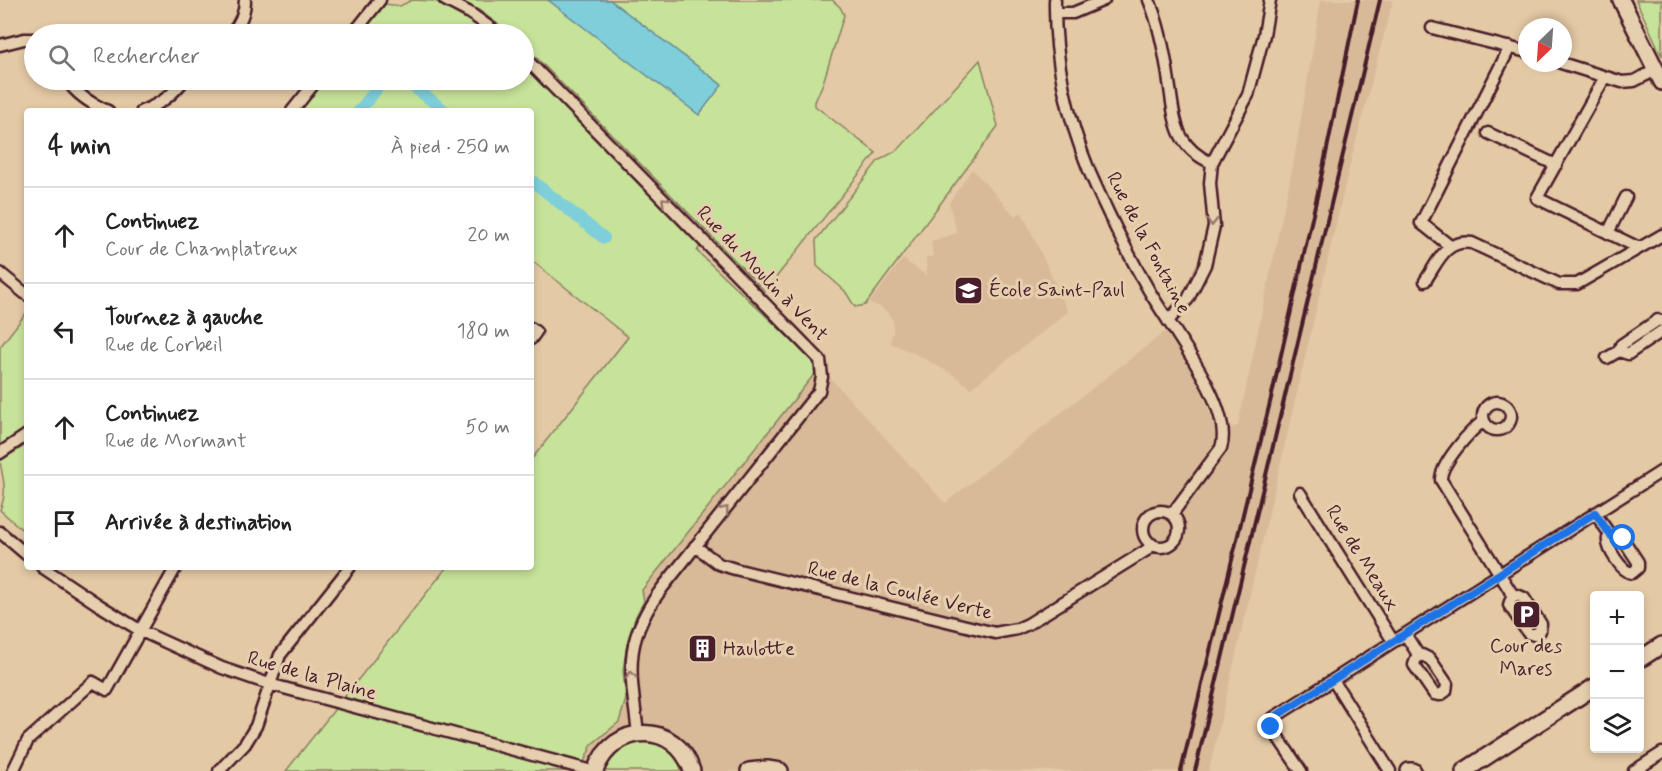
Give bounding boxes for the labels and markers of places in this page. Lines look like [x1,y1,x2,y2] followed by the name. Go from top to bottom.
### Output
[952,274,984,306] school or university icon: École Saint-Paul
[989,277,1125,304] place label: École Saint-Paul
[1510,599,1542,631] parking icon: Cour des Mares
[686,633,718,665] building icon: Haulotte
[1490,633,1563,683] place label: Cour des Mares
[723,636,795,663] place label: Haulotte

